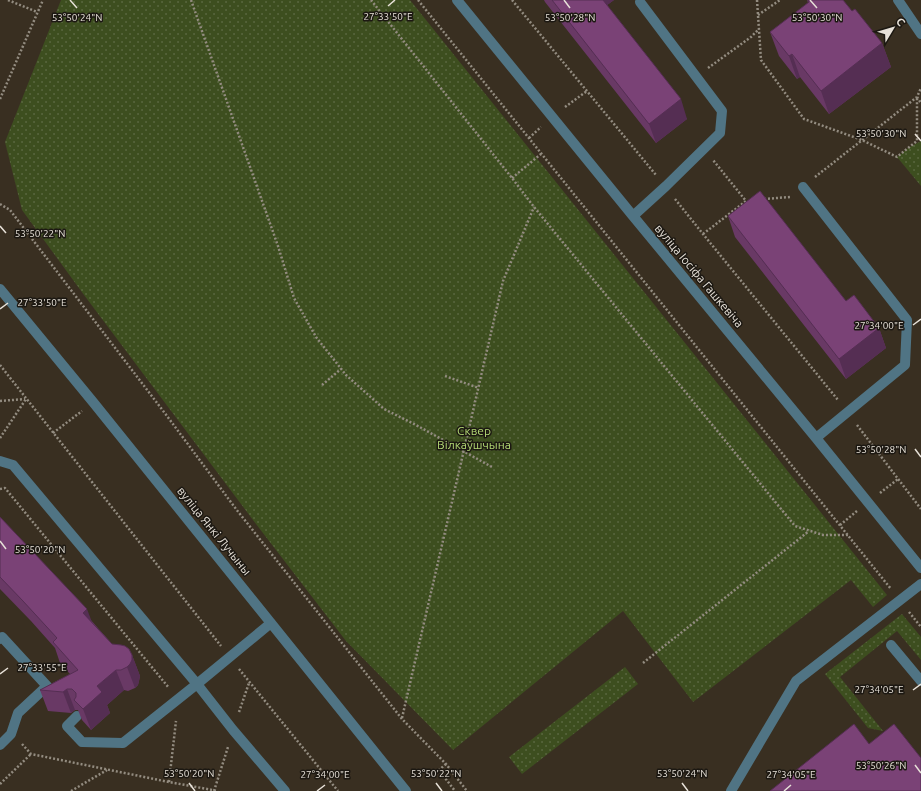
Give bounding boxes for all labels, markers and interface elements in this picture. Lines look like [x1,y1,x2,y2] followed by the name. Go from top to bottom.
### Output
[873,8,913,48] north arrow
[363,11,413,22] text: 27°33'50"E
[52,12,102,23] text: 53°50'24"N
[545,12,595,23] text: 53°50'28"N
[792,12,842,23] text: 53°50'30"N
[894,15,908,28] text: С
[856,128,906,139] text: 53°50'30"N
[653,222,746,330] street label: вуліца Іосіфа Гашкевіча
[15,228,65,239] text: 53°50'22"N
[17,297,67,308] text: 27°33'50"E
[854,320,904,331] text: 27°34'00"E
[437,424,511,451] park label: Сквер Вілкаўшчына
[856,444,906,455] text: 53°50'28"N
[175,484,254,577] street label: вуліца Янкі Лучыны
[15,544,65,555] text: 53°50'20"N
[17,662,67,673] text: 27°33'55"E
[854,684,904,695] text: 27°34'05"E
[856,760,906,771] text: 53°50'26"N
[164,768,214,779] text: 53°50'20"N
[411,768,461,779] text: 53°50'22"N
[657,768,707,779] text: 53°50'24"N
[300,769,350,780] text: 27°34'00"E
[766,769,816,780] text: 27°34'05"E

